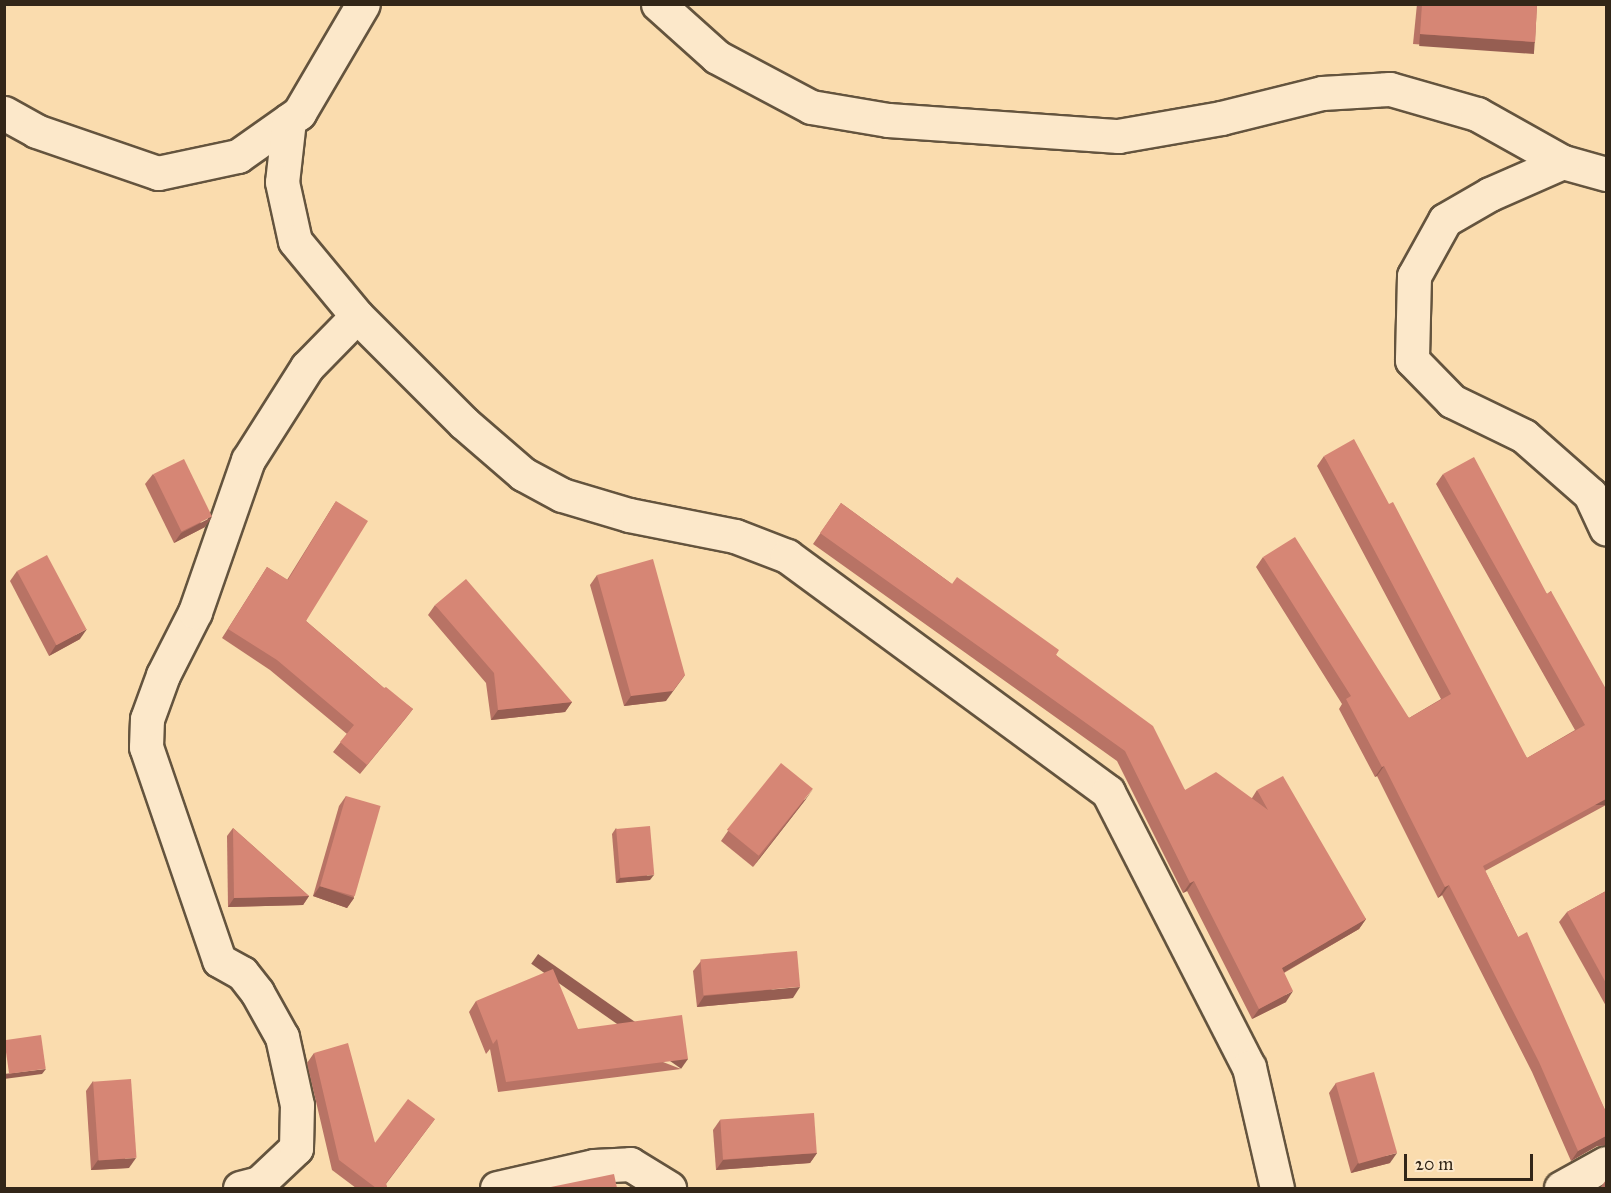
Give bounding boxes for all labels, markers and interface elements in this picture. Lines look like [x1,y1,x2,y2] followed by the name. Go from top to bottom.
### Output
[1407,1142,1536,1180] scale bar
[1415,1153,1453,1175] text: 20 m

